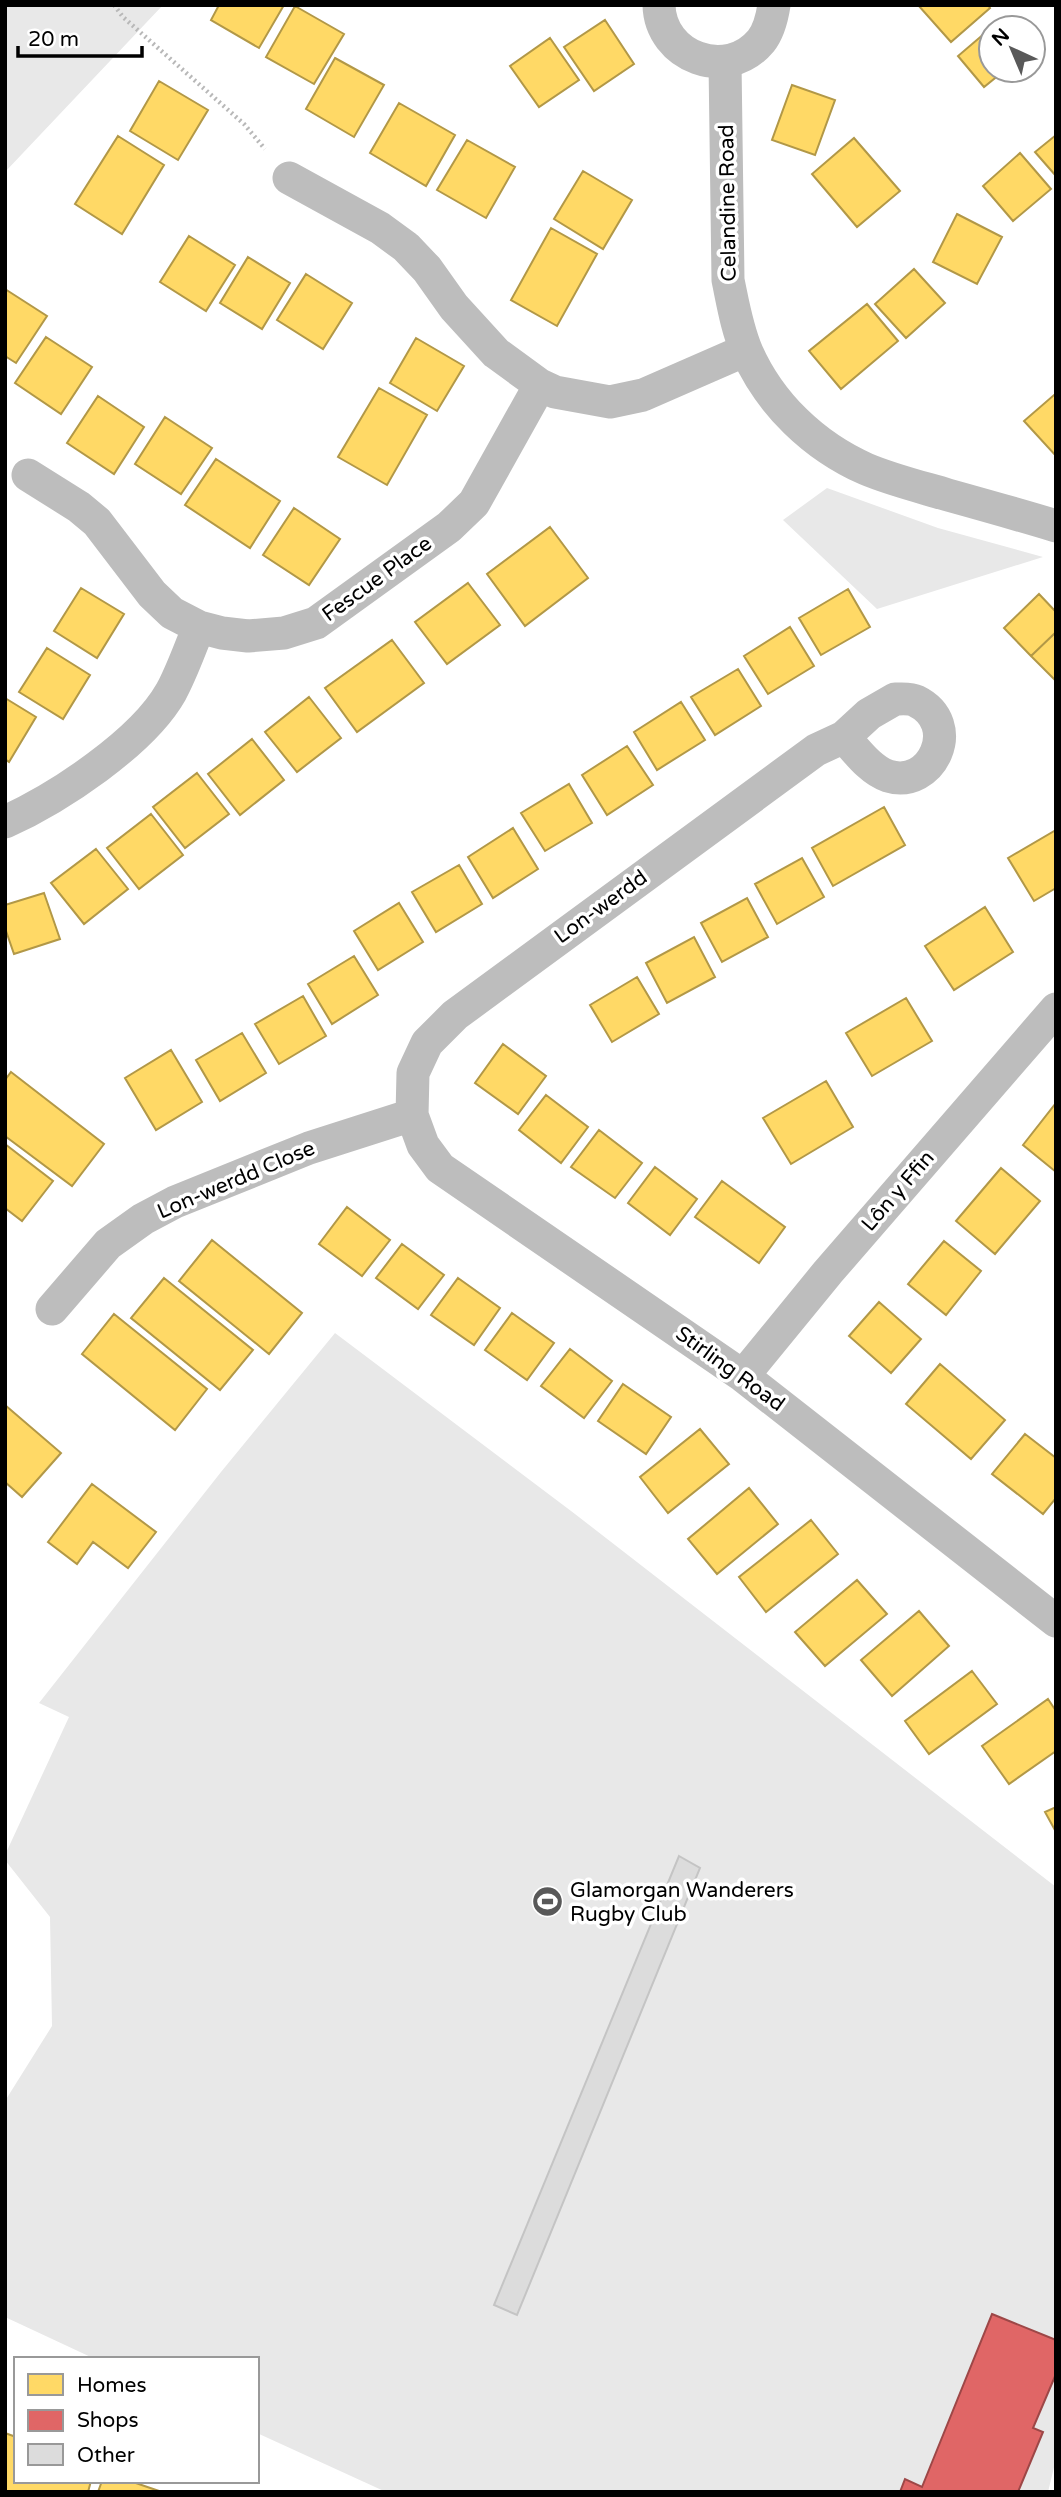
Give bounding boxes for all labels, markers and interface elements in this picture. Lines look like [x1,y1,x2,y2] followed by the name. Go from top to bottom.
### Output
[18,14,142,58] scale bar
[977,14,1047,84] north arrow
[988,24,1014,51] text: N
[28,27,79,52] text: 20 m
[714,124,742,282] street label: Celandine Road
[317,531,437,627] street label: Fescue Place
[550,865,652,949] street label: Lon-werdd
[153,1135,319,1224] street label: Lon-werdd Close
[856,1146,940,1236] street label: Lôn y Ffin
[671,1321,789,1417] street label: Stirling Road
[570,1878,794,1927] place label: Glamorgan Wanderers Rugby Club
[530,1885,564,1919] sports icon: Glamorgan Wanderers Rugby Club
[14,2357,259,2483] legend
[77,2373,147,2398] text: Homes
[77,2408,139,2433] text: Shops
[77,2443,135,2468] text: Other

